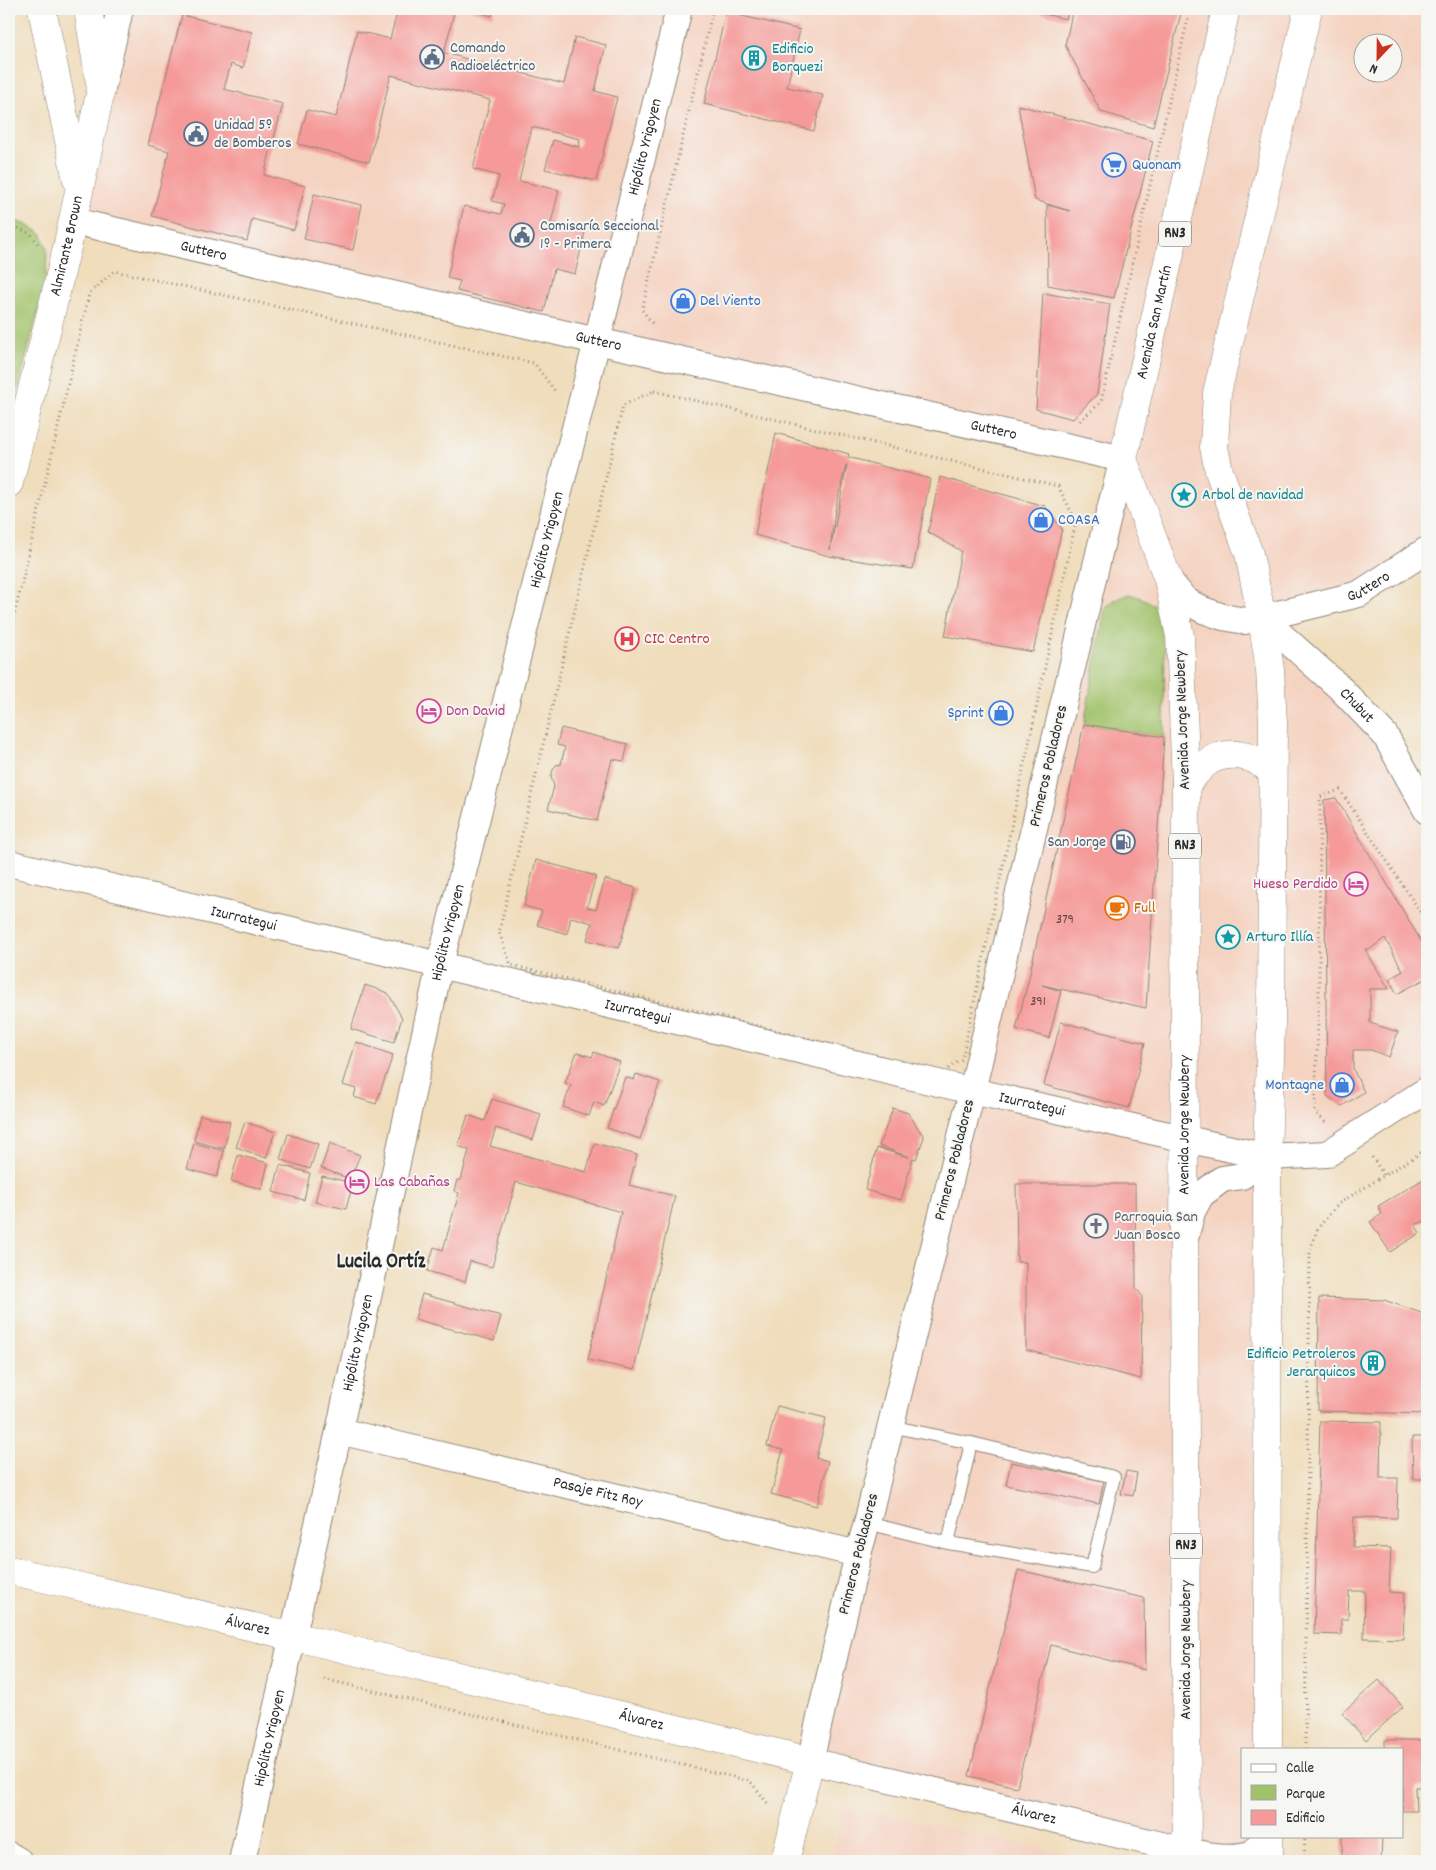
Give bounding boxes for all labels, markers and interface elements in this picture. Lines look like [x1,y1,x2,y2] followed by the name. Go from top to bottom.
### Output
[1354,32,1404,82] north arrow
[450,37,535,78] place label: Comando Radioeléctrico
[772,38,823,79] place label: Edificio Borquezi
[419,44,445,70] public building icon: Comando Radioeléctrico
[741,45,767,71] building icon: Edificio Borquezi
[1367,58,1381,79] text: N
[622,96,668,198] street label: Hipólito Yrigoyen
[214,114,292,155] place label: Unidad 5º de Bomberos
[183,121,209,147] public building icon: Unidad 5º de Bomberos
[1101,152,1127,178] supermarket icon: Quonam
[1132,154,1181,177] place label: Quonam
[44,194,89,299] street label: Almirante Brown
[540,215,659,256] place label: Comisaría Seccional 1º - Primera
[509,222,535,248] public building icon: Comisaría Seccional 1º - Primera
[1159,222,1191,246] road number: RN3
[178,234,229,267] street label: Guttero
[1130,263,1179,381] street label: Avenida San Martín
[670,288,696,314] shop icon: Del Viento
[700,290,761,313] place label: Del Viento
[573,325,624,358] street label: Guttero
[968,414,1019,446] street label: Guttero
[1171,482,1197,508] place icon: Arbol de navidad
[1202,484,1303,507] place label: Arbol de navidad
[524,489,570,591] street label: Hipólito Yrigoyen
[1028,507,1054,533] shop icon: COASA
[1058,509,1100,532] place label: COASA
[1345,565,1395,608] street label: Guttero
[614,626,640,652] hospital icon: CIC Centro
[644,628,710,651] place label: CIC Centro
[1169,649,1197,790] street label: Avenida Jorge Newbery
[1334,682,1380,729] street label: Chubut
[416,698,442,724] hotel icon: Don David
[446,700,505,723] place label: Don David
[988,700,1014,726] shop icon: Sprint
[947,702,984,725] place label: Sprint
[1024,702,1074,829] street label: Primeros Pobladores
[1110,829,1136,855] fuel station icon: San Jorge
[1047,831,1106,854] place label: San Jorge
[1169,834,1201,858] road number: RN3
[1343,871,1369,897] hotel icon: Hueso Perdido
[1253,873,1338,896] place label: Hueso Perdido
[425,882,471,983] street label: Hipólito Yrigoyen
[1104,895,1130,921] cafe icon: Full
[1134,897,1156,920] place label: Full
[208,900,279,937] street label: Izurrategui
[1056,910,1074,930] house number: 379
[1215,924,1241,950] place icon: Arturo Illía
[1246,926,1314,949] place label: Arturo Illía
[1030,992,1046,1012] house number: 391
[602,993,673,1031] street label: Izurrategui
[1173,1055,1196,1195] street label: Avenida Jorge Newbery
[1329,1072,1355,1098] shop icon: Montagne
[1265,1074,1324,1097] place label: Montagne
[997,1086,1067,1123] street label: Izurrategui
[929,1097,981,1223] street label: Primeros Pobladores
[344,1169,370,1195] hotel icon: Las Cabañas
[374,1171,450,1194] place label: Las Cabañas
[1114,1206,1198,1247] place label: Parroquia San Juan Bosco
[1083,1213,1109,1239] church icon: Parroquia San Juan Bosco
[336,1248,427,1278] district label: Lucila Ortíz
[336,1292,380,1394] street label: Hipólito Yrigoyen
[1247,1343,1356,1384] place label: Edificio Petroleros Jerarquicos
[1360,1350,1386,1376] building icon: Edificio Petroleros Jerarquicos
[551,1471,645,1514] street label: Pasaje Fitz Roy
[833,1491,885,1617] street label: Primeros Pobladores
[1170,1534,1202,1558] road number: RN3
[1175,1580,1198,1720] street label: Avenida Jorge Newbery
[223,1609,272,1642] street label: Álvarez
[248,1687,292,1789] street label: Hipólito Yrigoyen
[617,1704,666,1737] street label: Álvarez
[1241,1748,1404,1838] legend
[1286,1758,1315,1780] text: Calle
[1286,1784,1326,1806] text: Parque
[1009,1798,1059,1831] street label: Álvarez
[1286,1808,1325,1830] text: Edificio

